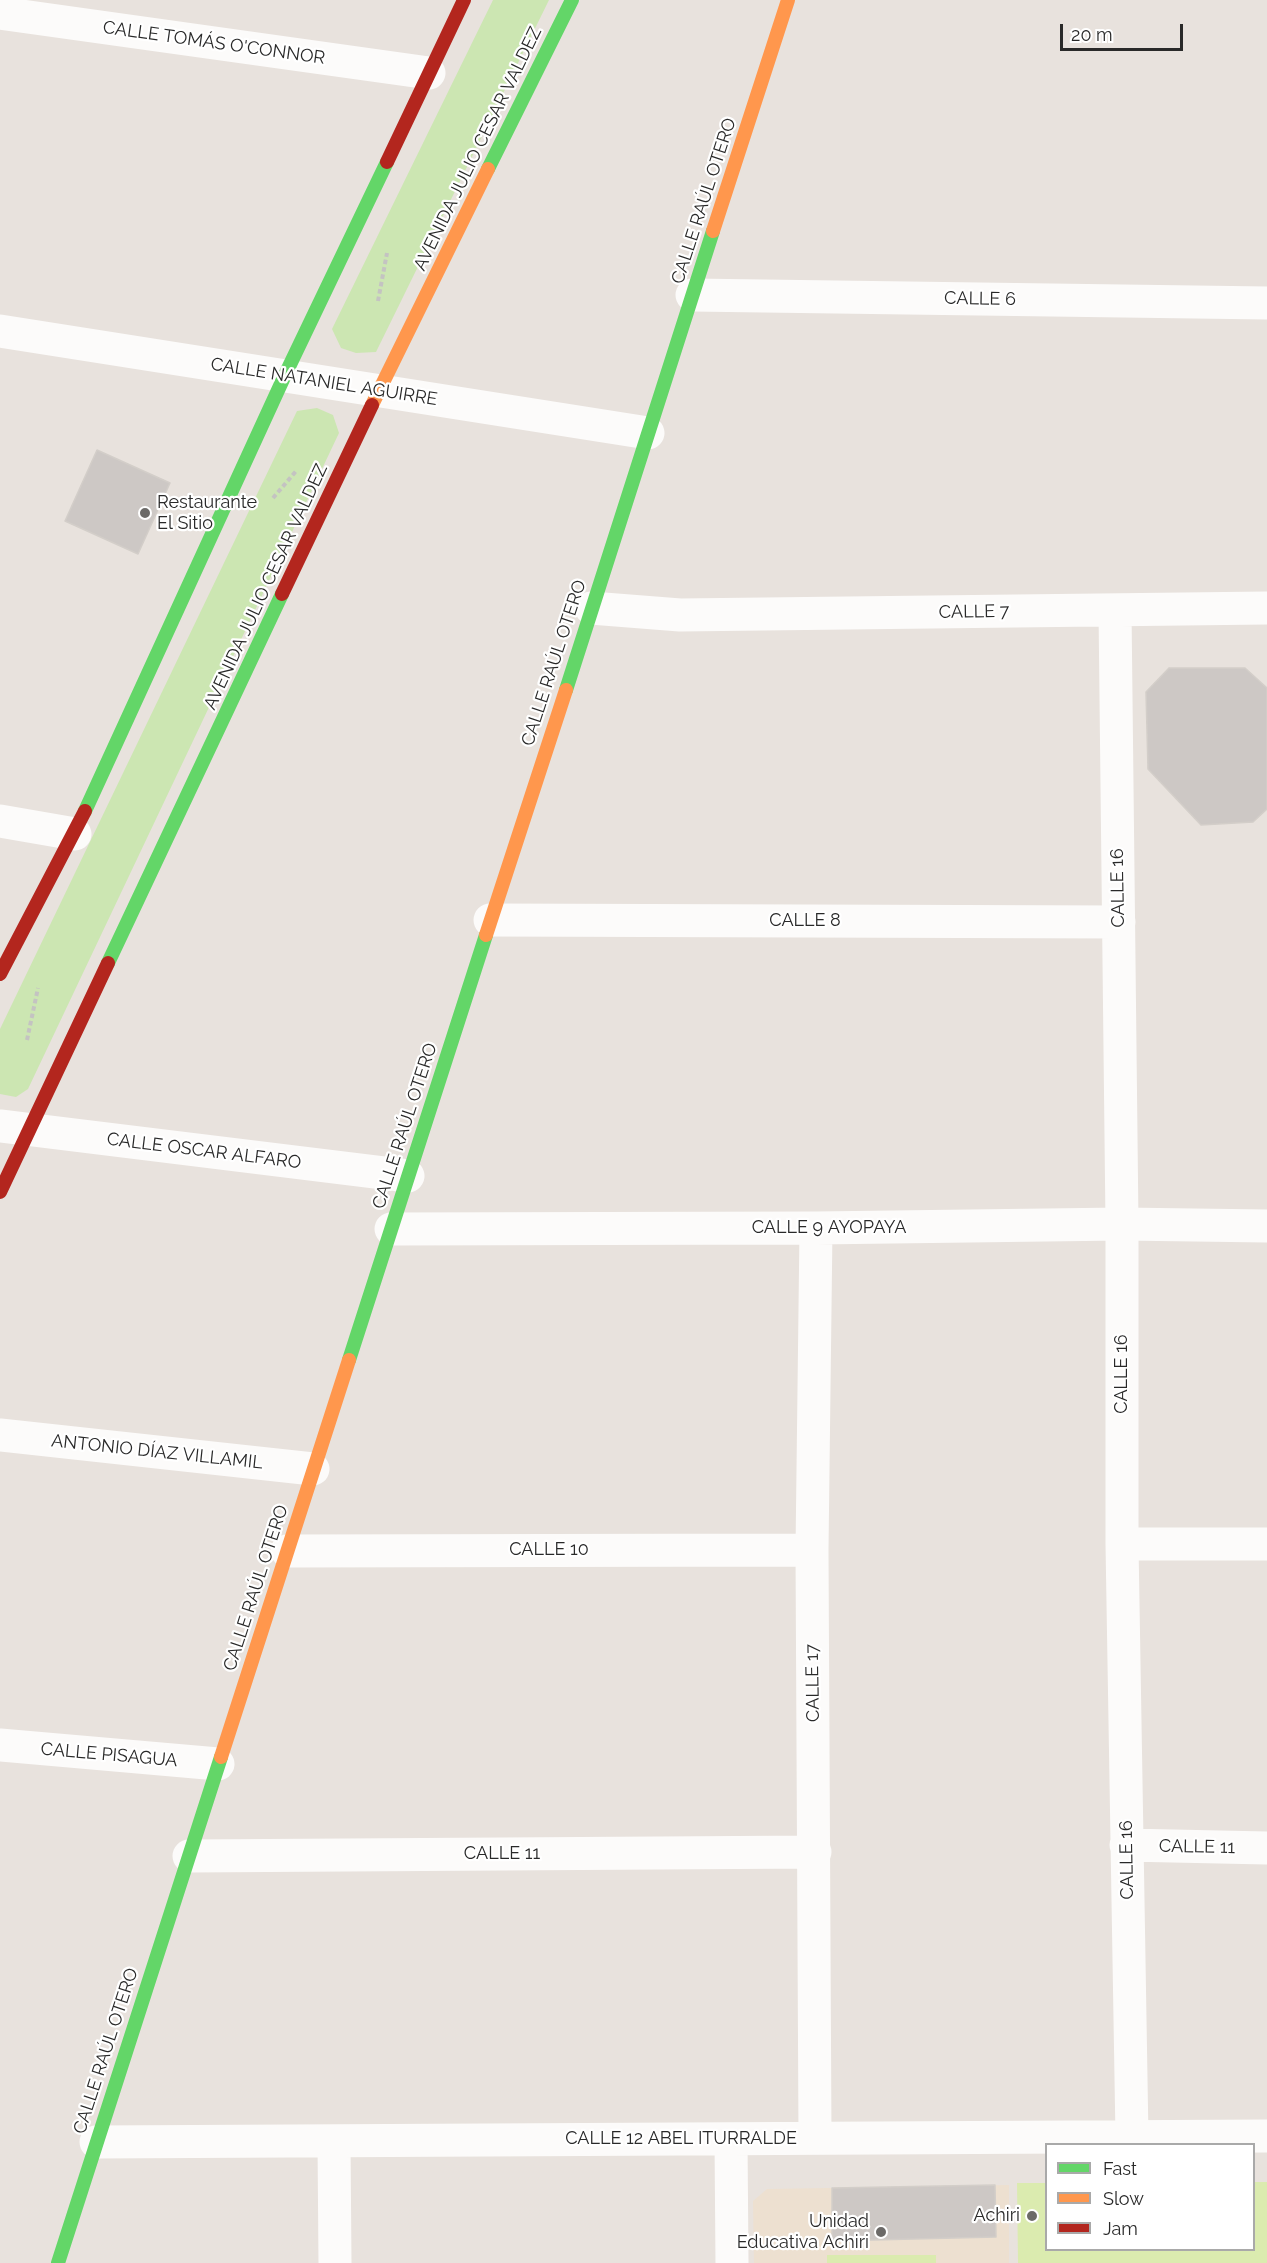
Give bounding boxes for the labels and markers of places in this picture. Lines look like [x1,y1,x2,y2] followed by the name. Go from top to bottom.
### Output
[157,492,257,534] place label: Restaurante El Sitio
[138,506,152,520] marker: Restaurante El Sitio
[974,2205,1020,2227] place label: Achiri
[1025,2209,1039,2223] marker: Achiri
[737,2211,869,2254] place label: Unidad Educativa Achiri
[874,2225,888,2239] marker: Unidad Educativa Achiri

